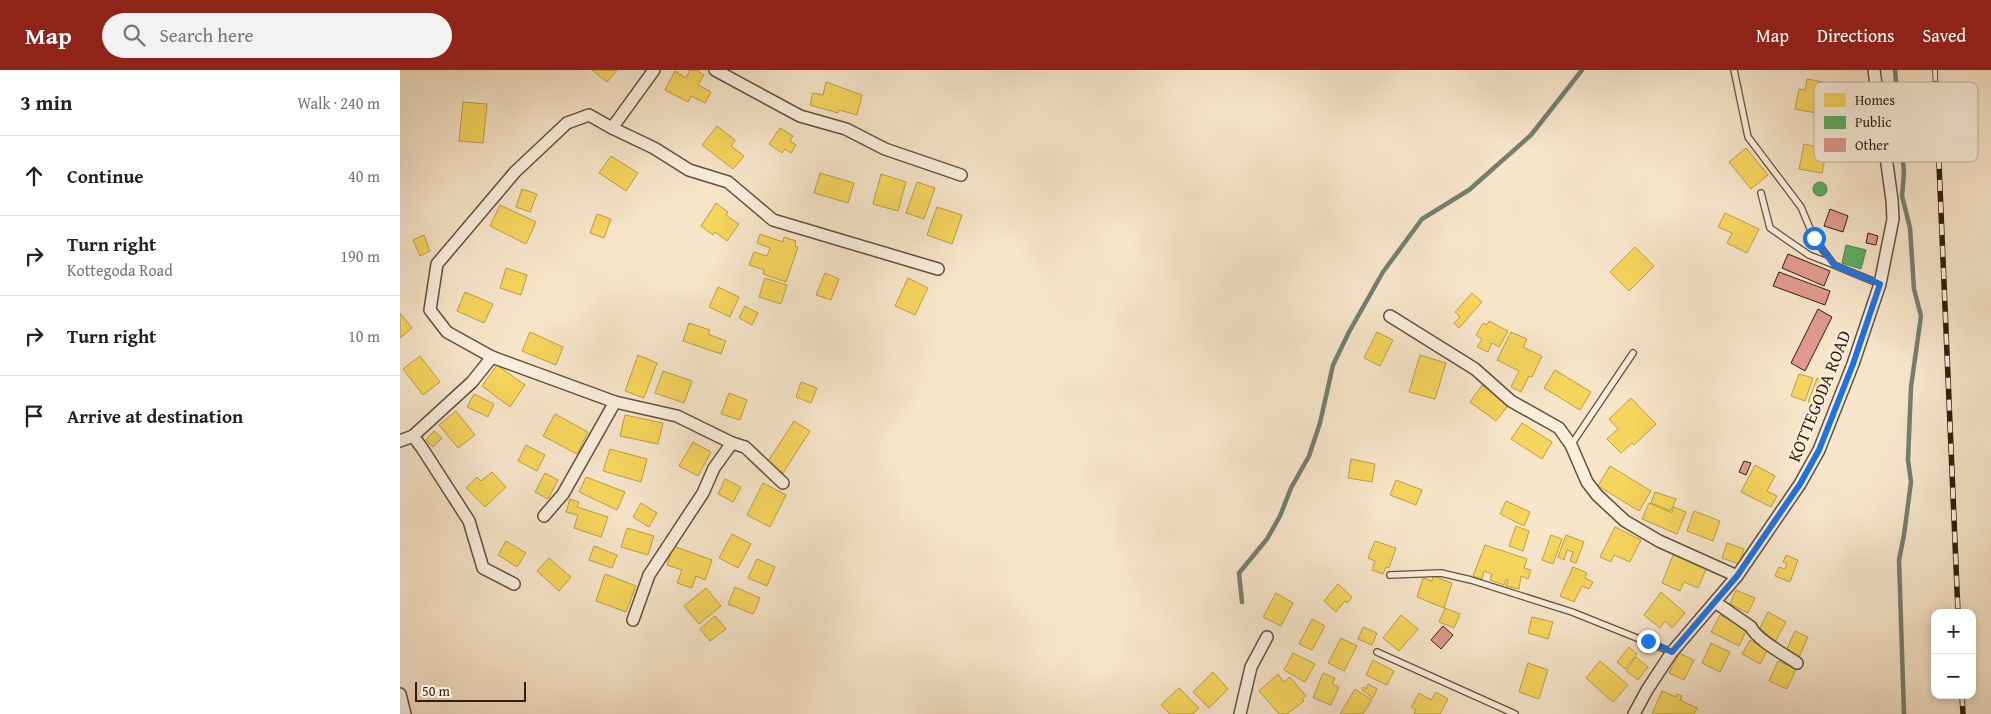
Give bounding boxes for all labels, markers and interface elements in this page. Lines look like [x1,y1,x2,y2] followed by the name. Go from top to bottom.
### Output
[102,13,452,58] search box
[25,18,72,53] text: Map
[120,21,148,49] icon: search
[160,21,253,49] text: Search here
[1756,22,1789,49] text: Map
[1817,22,1894,49] text: Directions
[1922,22,1966,49] text: Saved
[1814,82,1978,162] legend
[20,87,72,118] text: 3 min
[1855,90,1895,110] text: Homes
[297,91,380,115] text: Walk · 240 m
[1855,112,1891,132] text: Public
[1855,135,1889,155] text: Other
[20,162,48,190] icon: ahead
[67,162,144,190] text: Continue
[348,164,380,188] text: 40 m
[1803,227,1826,250] route start
[67,230,156,258] text: Turn right
[20,242,48,270] icon: right
[340,244,380,268] text: 190 m
[67,258,173,282] text: Kottegoda Road
[20,322,48,350] icon: right
[67,322,156,350] text: Turn right
[348,324,380,348] text: 10 m
[1780,326,1858,466] street label: KOTTEGODA ROAD
[20,402,48,430] icon: arrive
[67,402,243,430] text: Arrive at destination
[1931,609,1976,699] map controls
[1931,609,1976,654] button: +
[1637,630,1660,653] route end
[1931,654,1976,699] button: −
[415,679,526,702] scale bar
[422,681,450,701] text: 50 m

